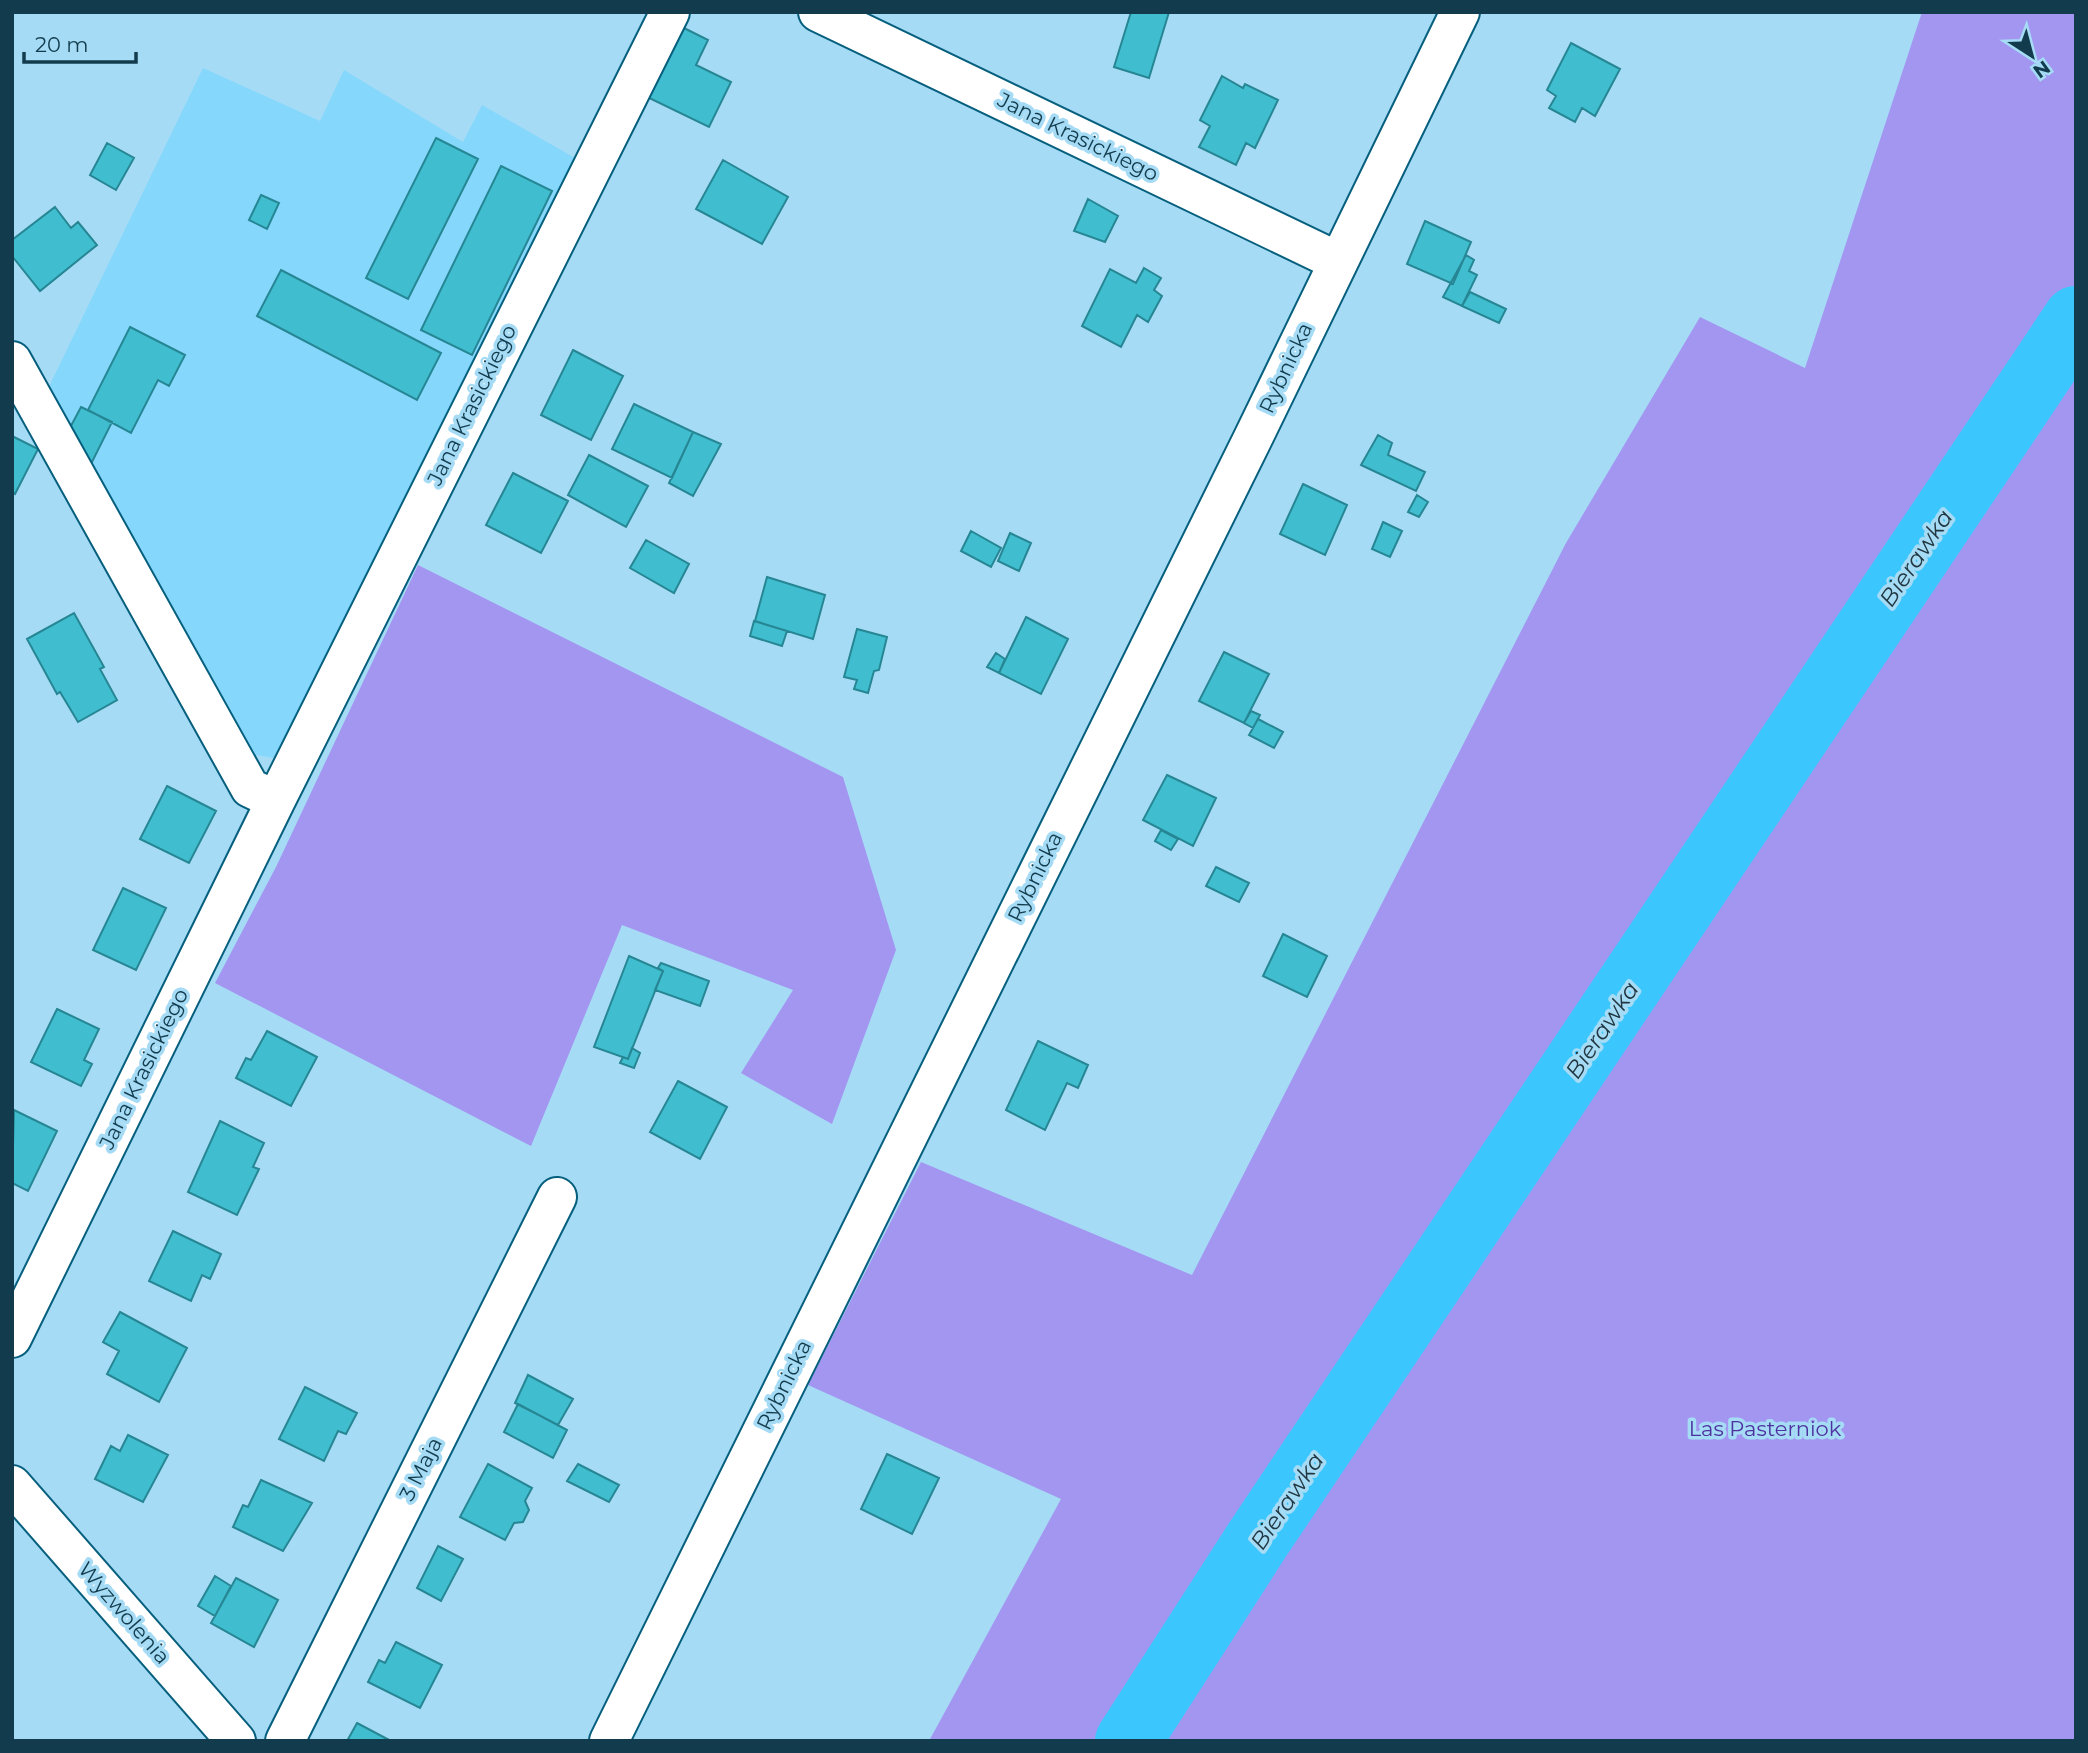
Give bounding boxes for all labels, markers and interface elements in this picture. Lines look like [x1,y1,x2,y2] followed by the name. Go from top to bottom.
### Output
[24,21,136,65] scale bar
[1997,21,2067,91] north arrow
[35,32,89,57] text: 20 m
[2029,56,2055,83] text: N
[993,86,1163,186] street label: Jana Krasickiego
[1254,319,1317,417] street label: Rybnicka
[421,320,521,490] street label: Jana Krasickiego
[1873,504,1959,612] water label: Bierawka
[1002,828,1067,926] street label: Rybnicka
[1559,976,1645,1084] water label: Bierawka
[93,984,193,1154] street label: Jana Krasickiego
[751,1336,816,1434] street label: Rybnicka
[1689,1416,1842,1441] park label: Las Pasterniok
[394,1433,447,1505] street label: 3 Maja
[1244,1447,1330,1555] water label: Bierawka
[73,1557,175,1669] street label: Wyzwolenia

